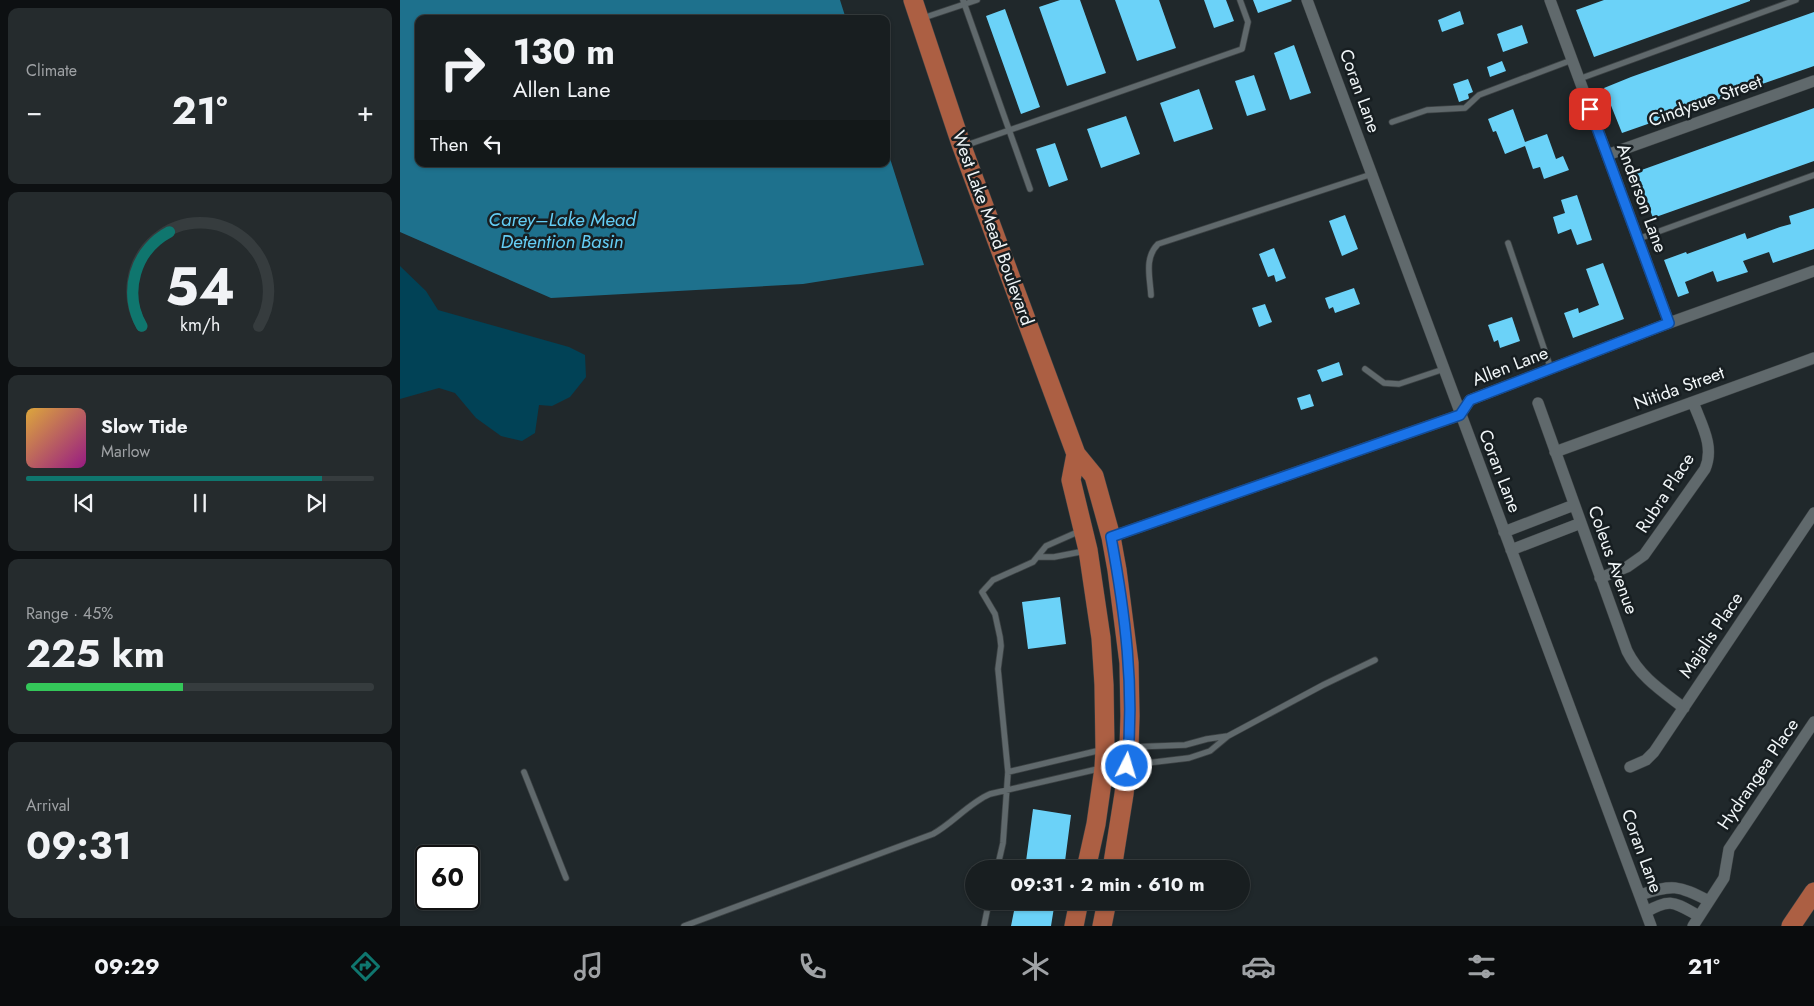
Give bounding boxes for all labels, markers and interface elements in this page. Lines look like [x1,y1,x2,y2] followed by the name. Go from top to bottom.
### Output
[513,27,615,77] text: 130 m
[430,35,495,100] icon: right
[1333,46,1387,136] street label: Coran Lane
[26,59,77,82] text: Climate
[1645,68,1766,134] street label: Cindysue Street
[513,73,610,105] text: Allen Lane
[172,83,227,138] text: 21°
[1569,88,1611,130] pin
[26,91,43,132] text: −
[357,91,374,132] text: +
[1576,95,1604,123] icon: arrive
[946,127,1040,329] street label: West Lake Mead Boulevard
[479,130,507,158] icon: left
[430,131,469,158] text: Then
[1610,140,1674,256] street label: Anderson Lane
[488,206,637,255] water label: Carey–Lake Mead Detention Basin
[165,249,235,325] text: 54
[180,312,220,338] text: km/h
[1468,340,1552,392] street label: Allen Lane
[1630,359,1729,416] street label: Nitida Street
[101,413,188,440] text: Slow Tide
[1472,426,1528,516] street label: Coran Lane
[101,440,150,463] text: Marlow
[1629,448,1701,538] street label: Rubra Place
[70,489,98,517] icon: previous
[186,489,214,517] icon: pause
[302,489,330,517] icon: next
[1581,502,1645,618] street label: Coleus Avenue
[1673,587,1749,683] street label: Majalis Place
[26,602,113,625] text: Range · 45%
[26,626,165,681] text: 225 km
[1711,713,1805,835] street label: Hydrangea Place
[1100,739,1152,791] position arrow
[26,794,70,817] text: Arrival
[1615,806,1669,896] street label: Coran Lane
[26,818,132,873] text: 09:31
[415,845,480,910] speed limit sign: 60
[1010,871,1205,898] text: 09:31 · 2 min · 610 m
[348,949,383,984] icon: directions
[571,949,606,984] icon: music
[795,949,830,984] icon: phone
[1018,949,1053,984] icon: climate
[1241,949,1276,984] icon: car
[1464,949,1499,984] icon: filters
[94,950,160,982] text: 09:29
[1688,950,1720,982] text: 21°

